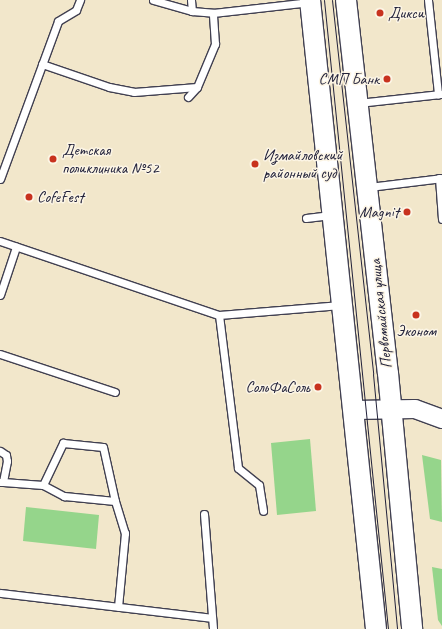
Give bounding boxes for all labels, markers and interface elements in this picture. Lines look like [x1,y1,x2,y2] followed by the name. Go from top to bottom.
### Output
[388,3,424,23] place label: Дикси
[375,8,385,18] marker: Дикси
[319,69,379,89] place label: СМП Банк
[382,74,392,84] marker: СМП Банк
[62,140,159,178] place label: Детская поликлиника №52
[263,145,342,183] place label: Измайловский районный суд
[47,153,59,165] marker: Детская поликлиника №52
[250,159,260,169] marker: Измайловский районный суд
[37,187,83,207] place label: CofeFest
[24,192,34,202] marker: CofeFest
[359,202,399,222] place label: Magnit
[402,207,412,217] marker: Magnit
[366,258,396,370] street label: Первомайская улица
[411,310,421,320] marker: Эконом
[396,321,436,341] place label: Эконом
[245,377,310,397] place label: СольФаСоль
[313,382,323,392] marker: СольФаСоль

